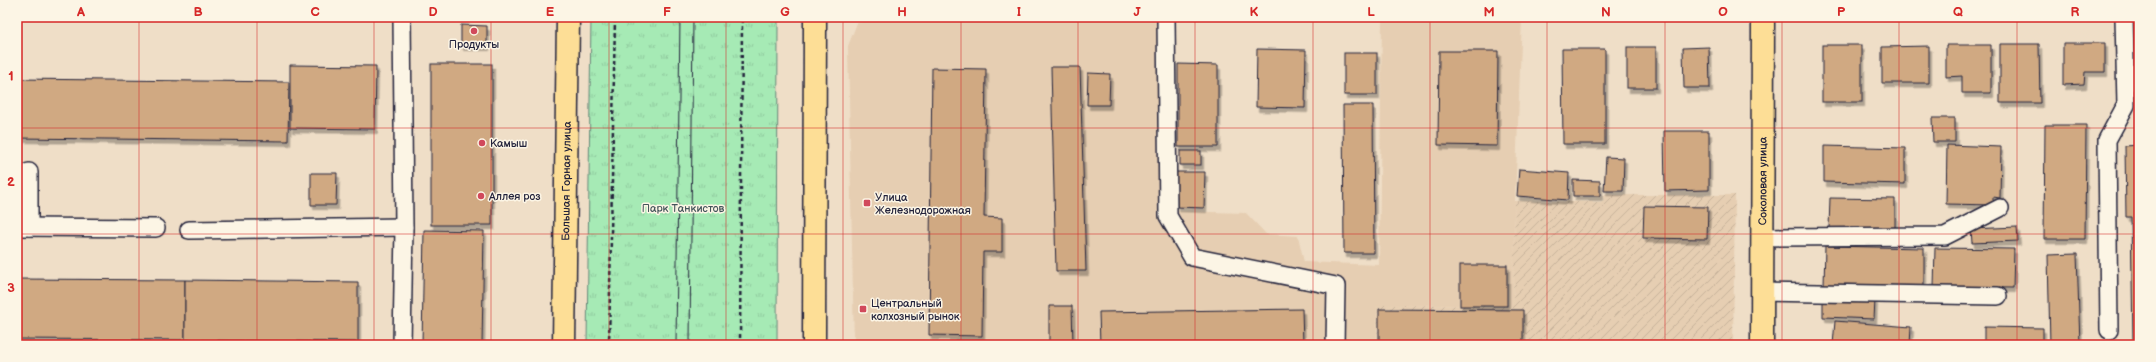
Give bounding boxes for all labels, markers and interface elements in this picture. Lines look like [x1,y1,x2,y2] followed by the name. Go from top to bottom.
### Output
[76,4,85,20] text: A
[193,4,203,20] text: B
[310,4,320,20] text: C
[428,4,438,20] text: D
[546,4,555,20] text: E
[663,4,671,20] text: F
[780,4,790,20] text: G
[897,4,907,20] text: H
[1017,4,1021,20] text: I
[1133,4,1141,20] text: J
[1250,4,1259,20] text: K
[1367,4,1375,20] text: L
[1483,4,1495,20] text: M
[1601,4,1611,20] text: N
[1718,4,1728,20] text: O
[1837,4,1846,20] text: P
[1953,4,1963,20] text: Q
[2071,4,2080,20] text: R
[469,26,479,36] marker: Продукты
[449,38,499,51] place label: Продукты
[8,68,14,84] text: 1
[559,121,574,241] street label: Большая Горная улица
[1756,136,1770,225] street label: Соколовая улица
[490,137,527,150] place label: Камыш
[477,138,487,148] marker: Камыш
[7,174,15,190] text: 2
[488,190,541,203] place label: Аллея роз
[476,191,486,201] marker: Аллея роз
[875,191,971,217] place label: Улица Железнодорожная
[862,198,872,208] marker: Улица Железнодорожная
[642,202,725,215] park label: Парк Танкистов
[7,280,15,296] text: 3
[871,297,960,323] place label: Центральный колхозный рынок
[858,304,868,314] marker: Центральный колхозный рынок

